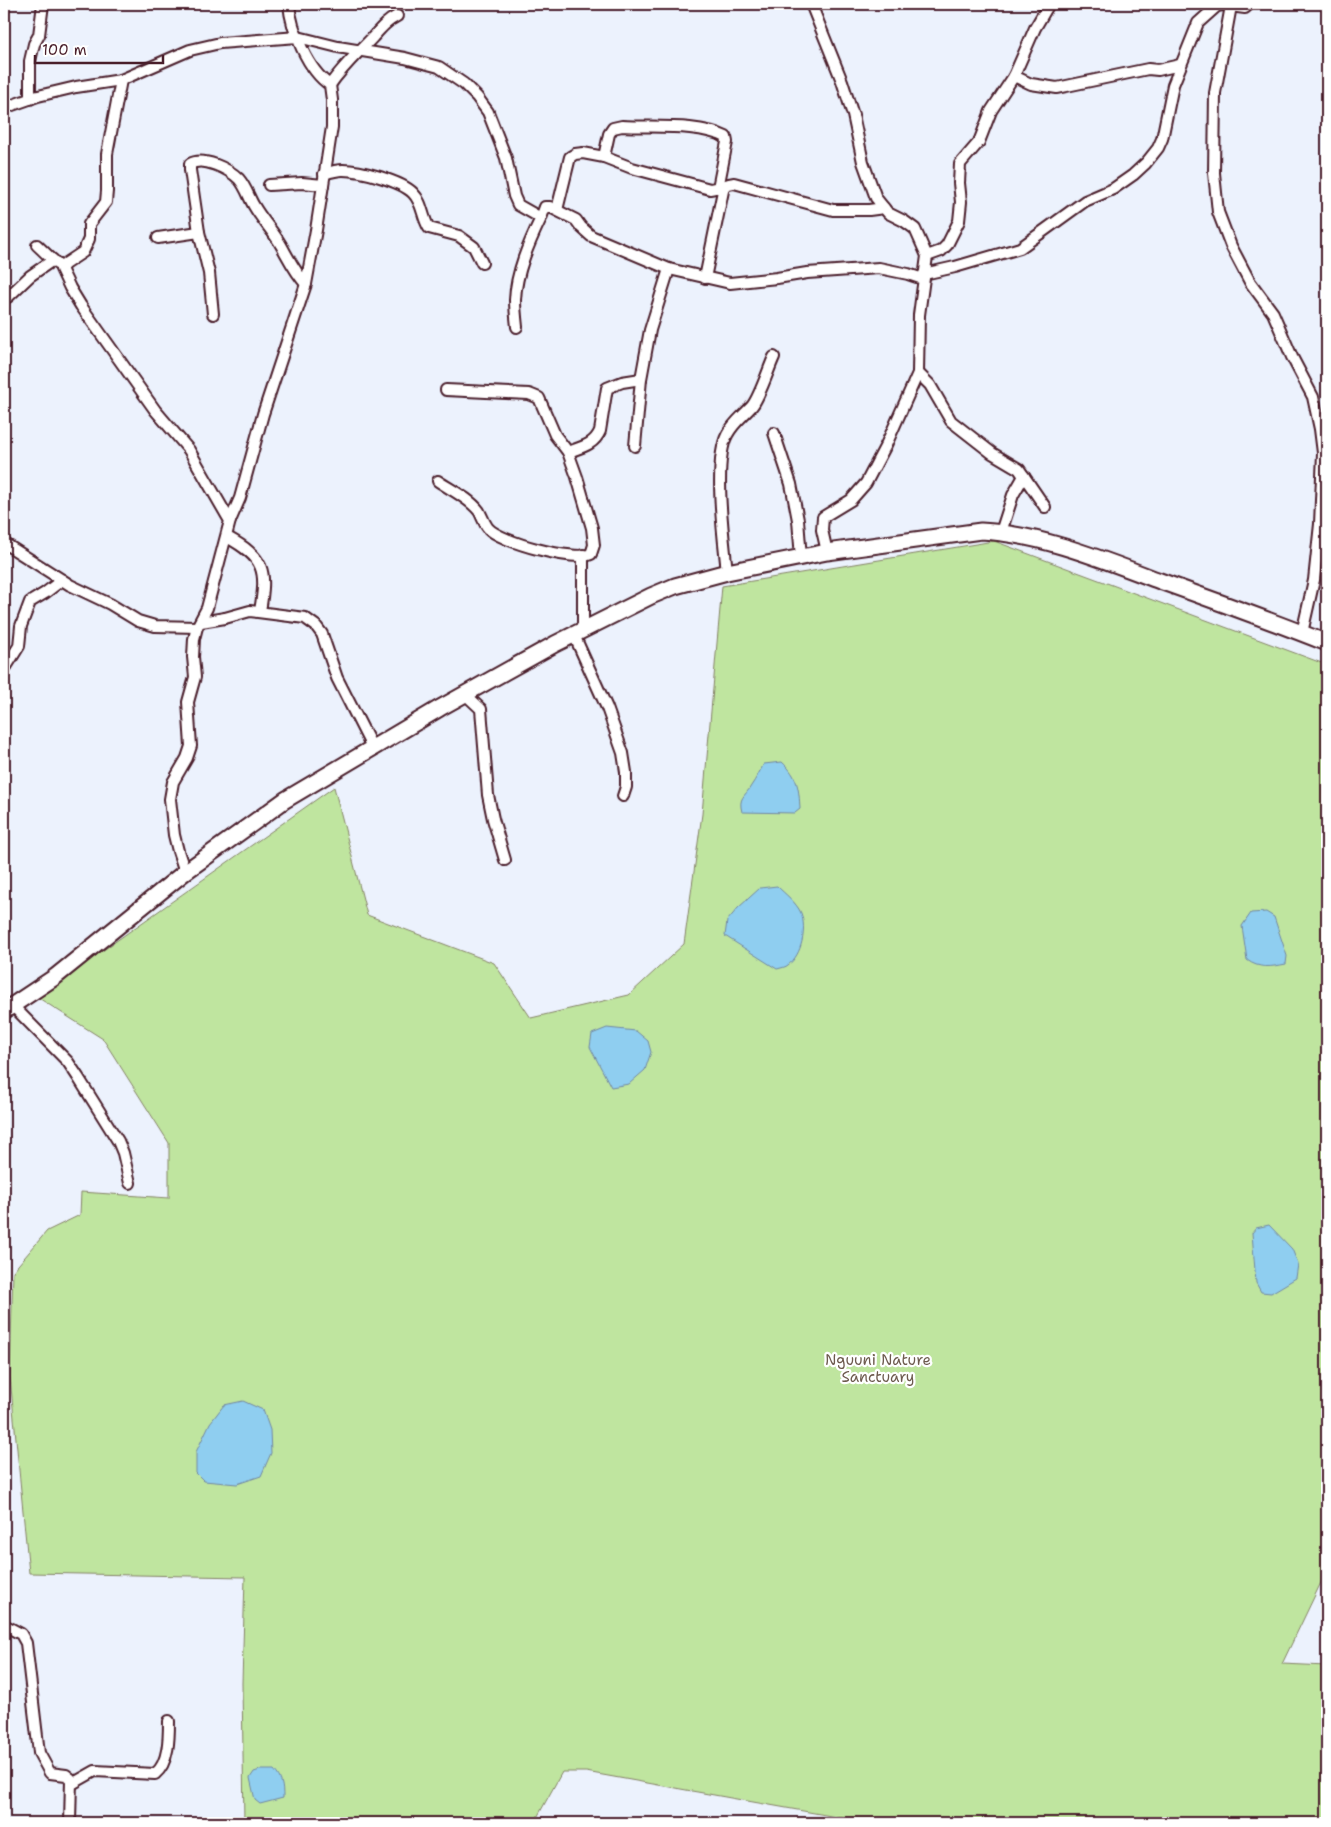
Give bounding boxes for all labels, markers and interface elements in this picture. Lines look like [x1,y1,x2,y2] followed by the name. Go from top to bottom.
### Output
[35,32,162,64] scale bar
[42,40,87,60] text: 100 m
[825,1350,931,1387] park label: Nguuni Nature Sanctuary

